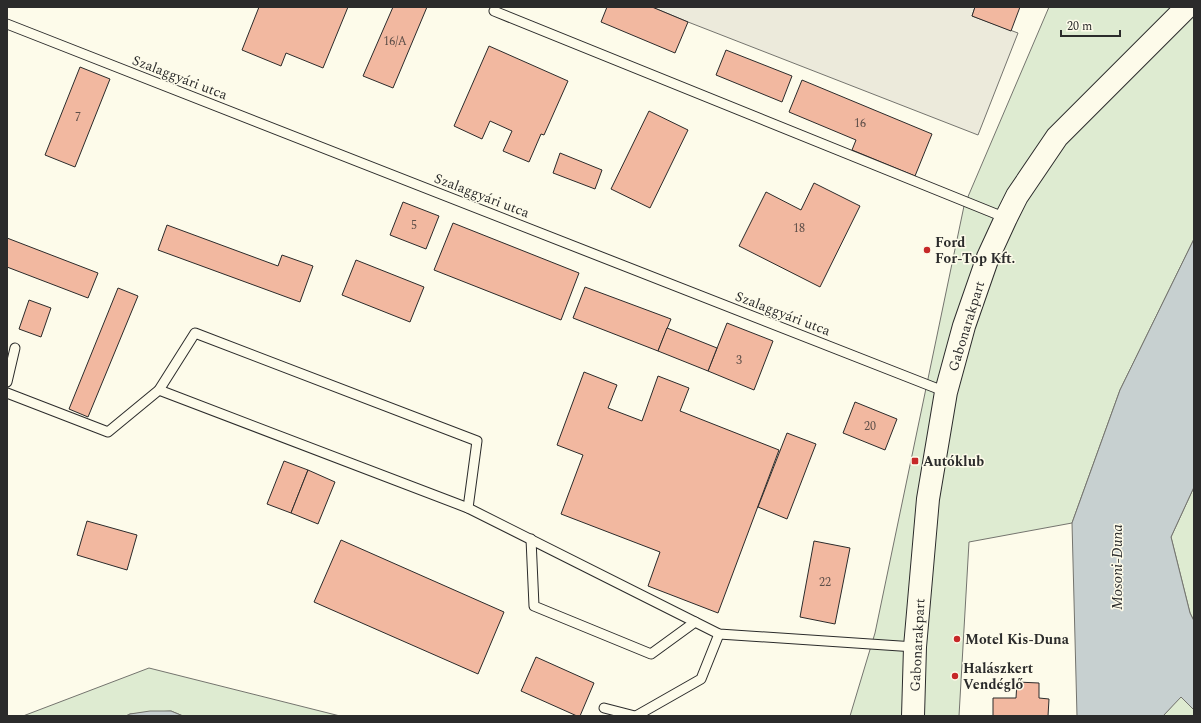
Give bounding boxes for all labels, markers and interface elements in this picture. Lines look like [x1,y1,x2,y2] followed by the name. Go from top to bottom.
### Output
[1061,12,1120,38] scale bar
[1067,17,1092,36] text: 20 m
[383,32,407,51] house number: 16/A
[129,50,231,105] street label: Szalaggyári utca
[75,108,81,127] house number: 7
[854,114,866,133] house number: 16
[431,168,533,223] street label: Szalaggyári utca
[411,216,417,235] house number: 5
[793,219,805,238] house number: 18
[935,232,1015,269] place label: Ford For-Top Kft.
[922,245,932,255] marker: Ford For-Top Kft.
[943,278,990,374] street label: Gabonarakpart
[732,286,834,341] street label: Szalaggyári utca
[736,351,742,370] house number: 3
[864,417,876,436] house number: 20
[923,451,984,472] place label: Autóklub
[910,456,920,466] marker: Autóklub
[1106,524,1129,610] water label: Mosoni-Duna
[819,573,831,592] house number: 22
[905,598,930,692] street label: Gabonarakpart
[965,629,1070,650] place label: Motel Kis-Duna
[952,634,962,644] marker: Motel Kis-Duna
[963,658,1034,695] place label: Halászkert Vendéglő
[950,671,960,681] marker: Halászkert Vendéglő

